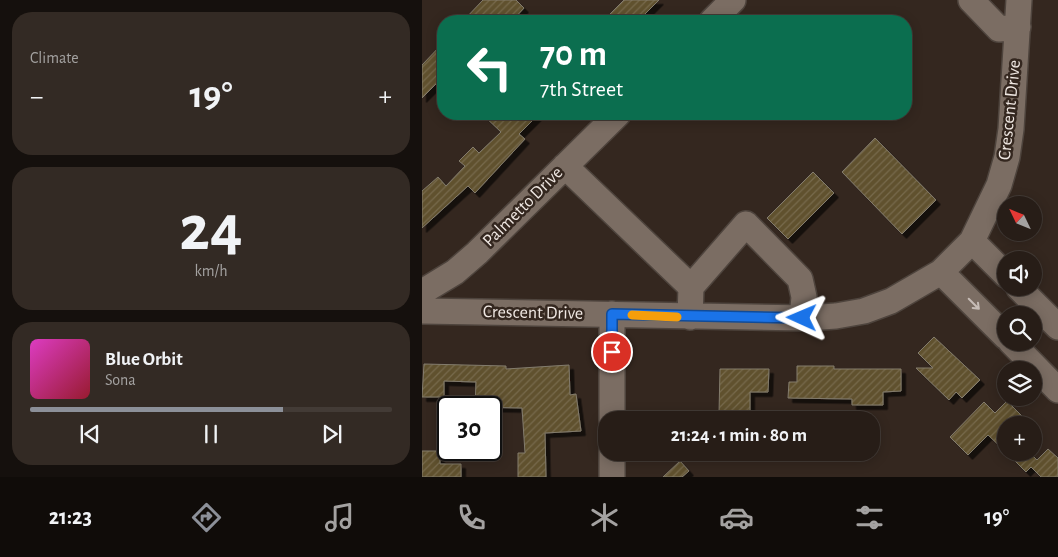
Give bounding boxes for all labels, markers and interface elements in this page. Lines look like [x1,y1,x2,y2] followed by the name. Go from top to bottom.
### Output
[457,35,522,100] icon: left
[540,37,607,72] text: 70 m
[30,50,79,66] text: Climate
[996,59,1024,161] street label: Crescent Drive
[189,77,233,115] text: 19°
[540,78,623,100] text: 7th Street
[30,83,43,111] text: −
[379,83,392,111] text: +
[480,164,566,250] street label: Palmetto Drive
[997,196,1042,241] north arrow
[997,196,1042,461] map controls
[179,197,243,262] text: 24
[997,251,1042,296] button: sound
[194,263,228,279] text: km/h
[775,291,827,343] position arrow
[967,298,979,310] one-way arrow
[483,303,583,323] street label: Crescent Drive
[997,306,1042,351] button: search
[591,331,633,373] pin
[598,338,626,366] icon: arrive
[105,350,183,369] text: Blue Orbit
[997,361,1042,406] button: layers
[105,372,136,388] text: Sona
[437,396,502,461] speed limit sign: 30
[997,416,1042,461] button: +
[76,420,104,448] icon: previous
[197,420,225,448] icon: pause
[318,420,346,448] icon: next
[671,426,807,445] text: 21:24 · 1 min · 80 m
[189,500,224,535] icon: directions
[322,500,357,535] icon: music
[454,500,489,535] icon: phone
[587,500,622,535] icon: climate
[719,500,754,535] icon: car
[852,500,887,535] icon: filters
[49,506,92,528] text: 21:23
[984,506,1009,528] text: 19°

